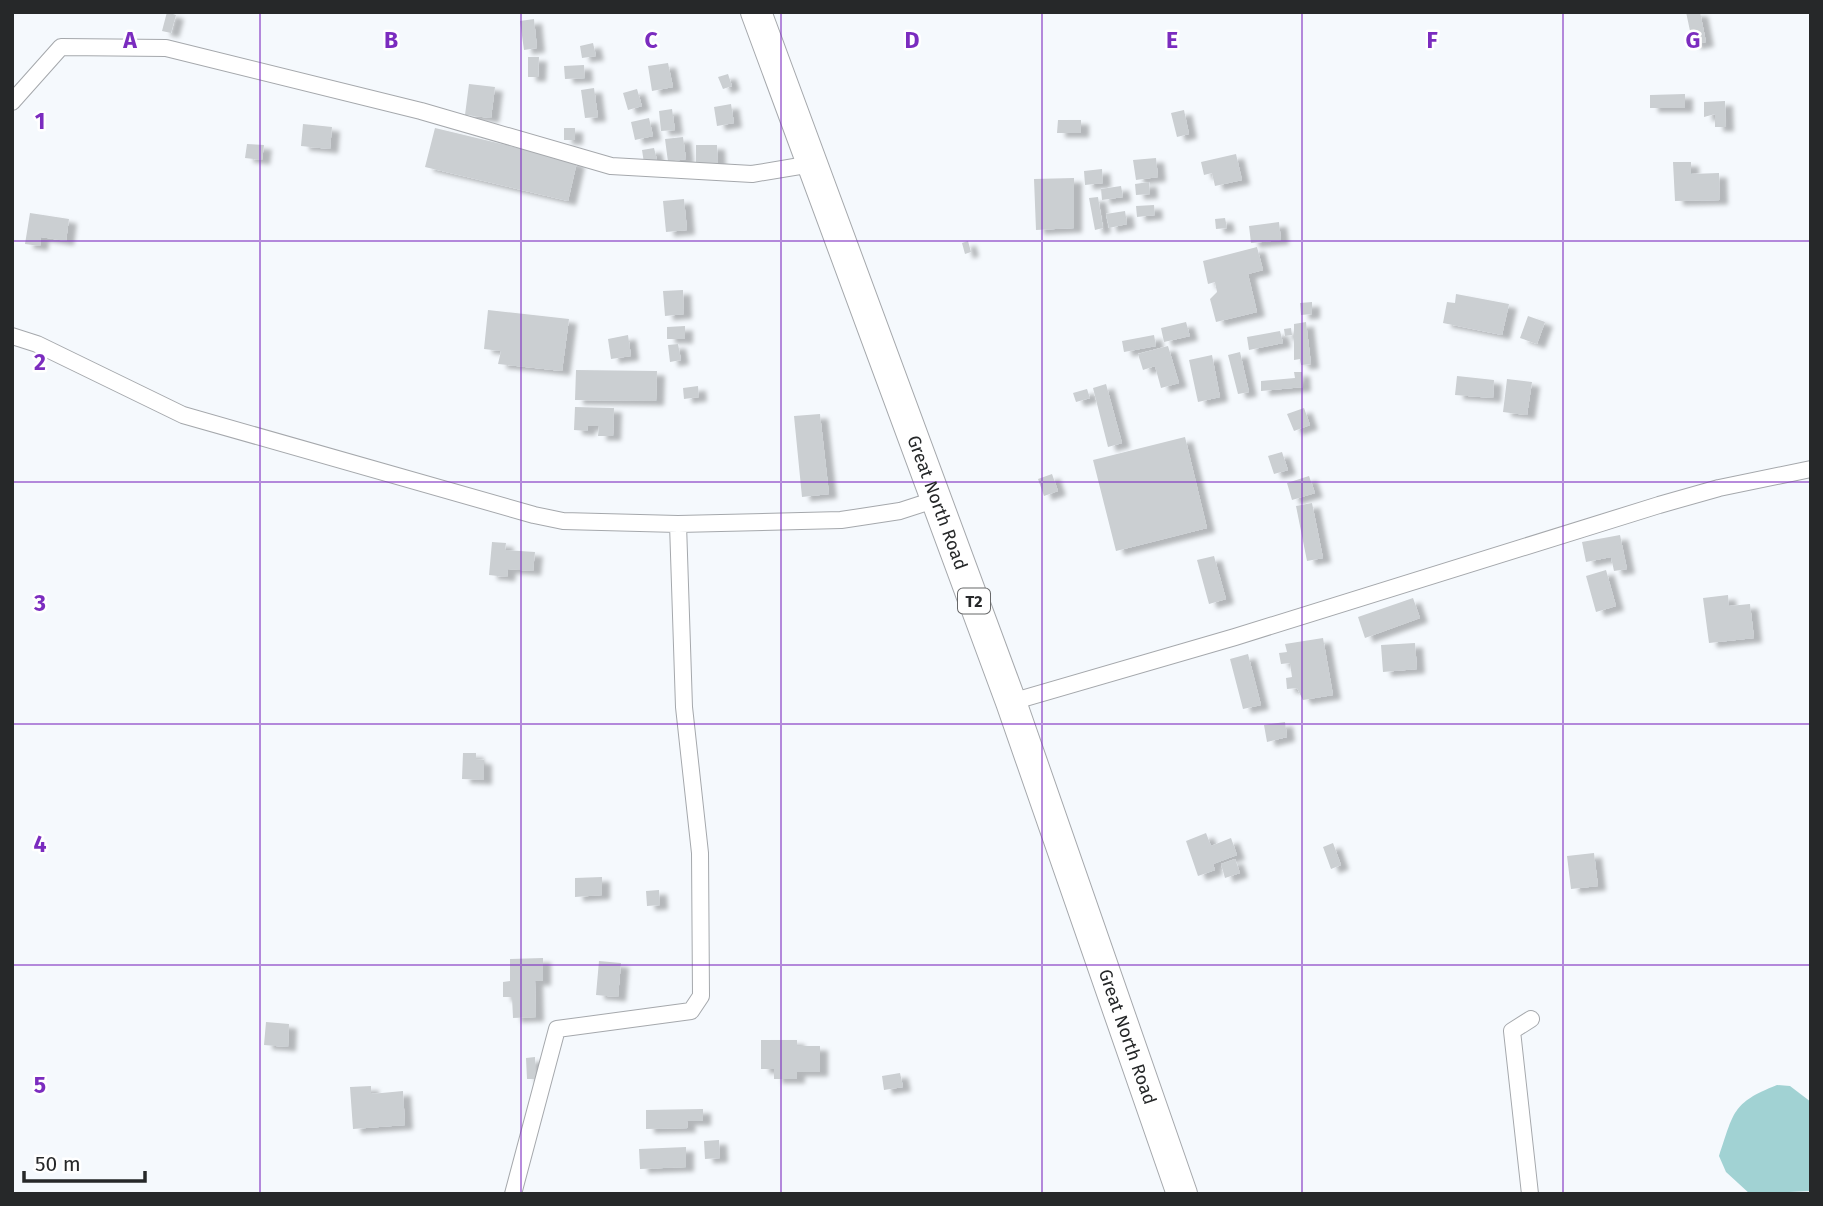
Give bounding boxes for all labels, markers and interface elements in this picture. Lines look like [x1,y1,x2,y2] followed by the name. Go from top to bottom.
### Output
[122,26,137,54] text: A
[384,26,398,54] text: B
[644,26,658,54] text: C
[905,26,920,54] text: D
[1166,26,1178,54] text: E
[1426,26,1438,54] text: F
[1686,26,1700,54] text: G
[35,107,45,135] text: 1
[34,348,46,376] text: 2
[902,432,972,573] street label: Great North Road
[958,588,990,614] road number: T2
[33,589,46,617] text: 3
[34,830,47,858] text: 4
[1094,966,1161,1107] street label: Great North Road
[34,1071,46,1099] text: 5
[24,1140,145,1184] scale bar
[35,1151,81,1177] text: 50 m

